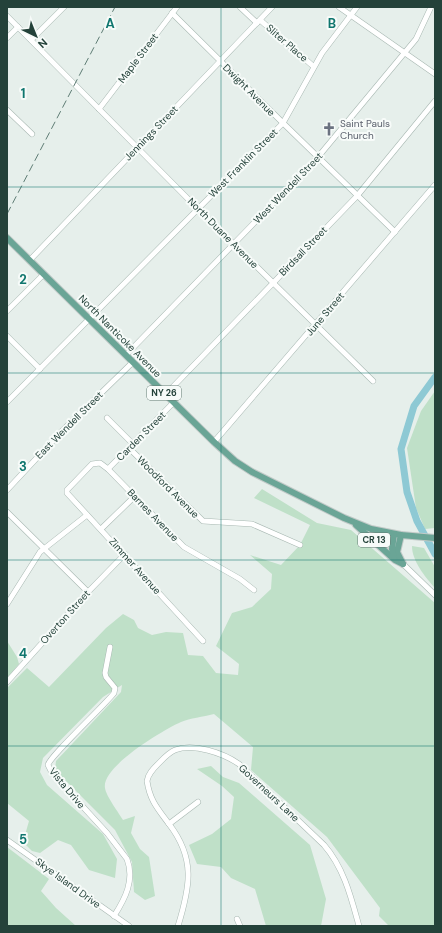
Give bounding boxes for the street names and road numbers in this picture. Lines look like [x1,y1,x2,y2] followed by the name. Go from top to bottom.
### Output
[263,21,311,65] street label: Sliter Place
[115,30,161,85] street label: Maple Street
[220,61,278,119] street label: Dwight Avenue
[121,103,181,163] street label: Jennings Street
[206,126,280,200] street label: West Franklin Street
[251,150,325,226] street label: West Wendell Street
[185,195,261,271] street label: North Duane Avenue
[276,223,330,279] street label: Birdsall Street
[303,289,347,339] street label: June Street
[76,292,164,380] street label: North Nanticoke Avenue
[147,386,181,400] road number: NY 26
[32,388,106,462] street label: East Wendell Street
[113,408,169,464] street label: Carden Street
[134,453,202,521] street label: Woodford Avenue
[125,486,182,544] street label: Barnes Avenue
[358,533,390,547] road number: CR 13
[106,535,164,597] street label: Zimmer Avenue
[37,587,93,647] street label: Overton Street
[236,762,302,825] street label: Governeurs Lane
[46,765,88,811] street label: Vista Drive
[33,855,103,911] street label: Skye Island Drive

